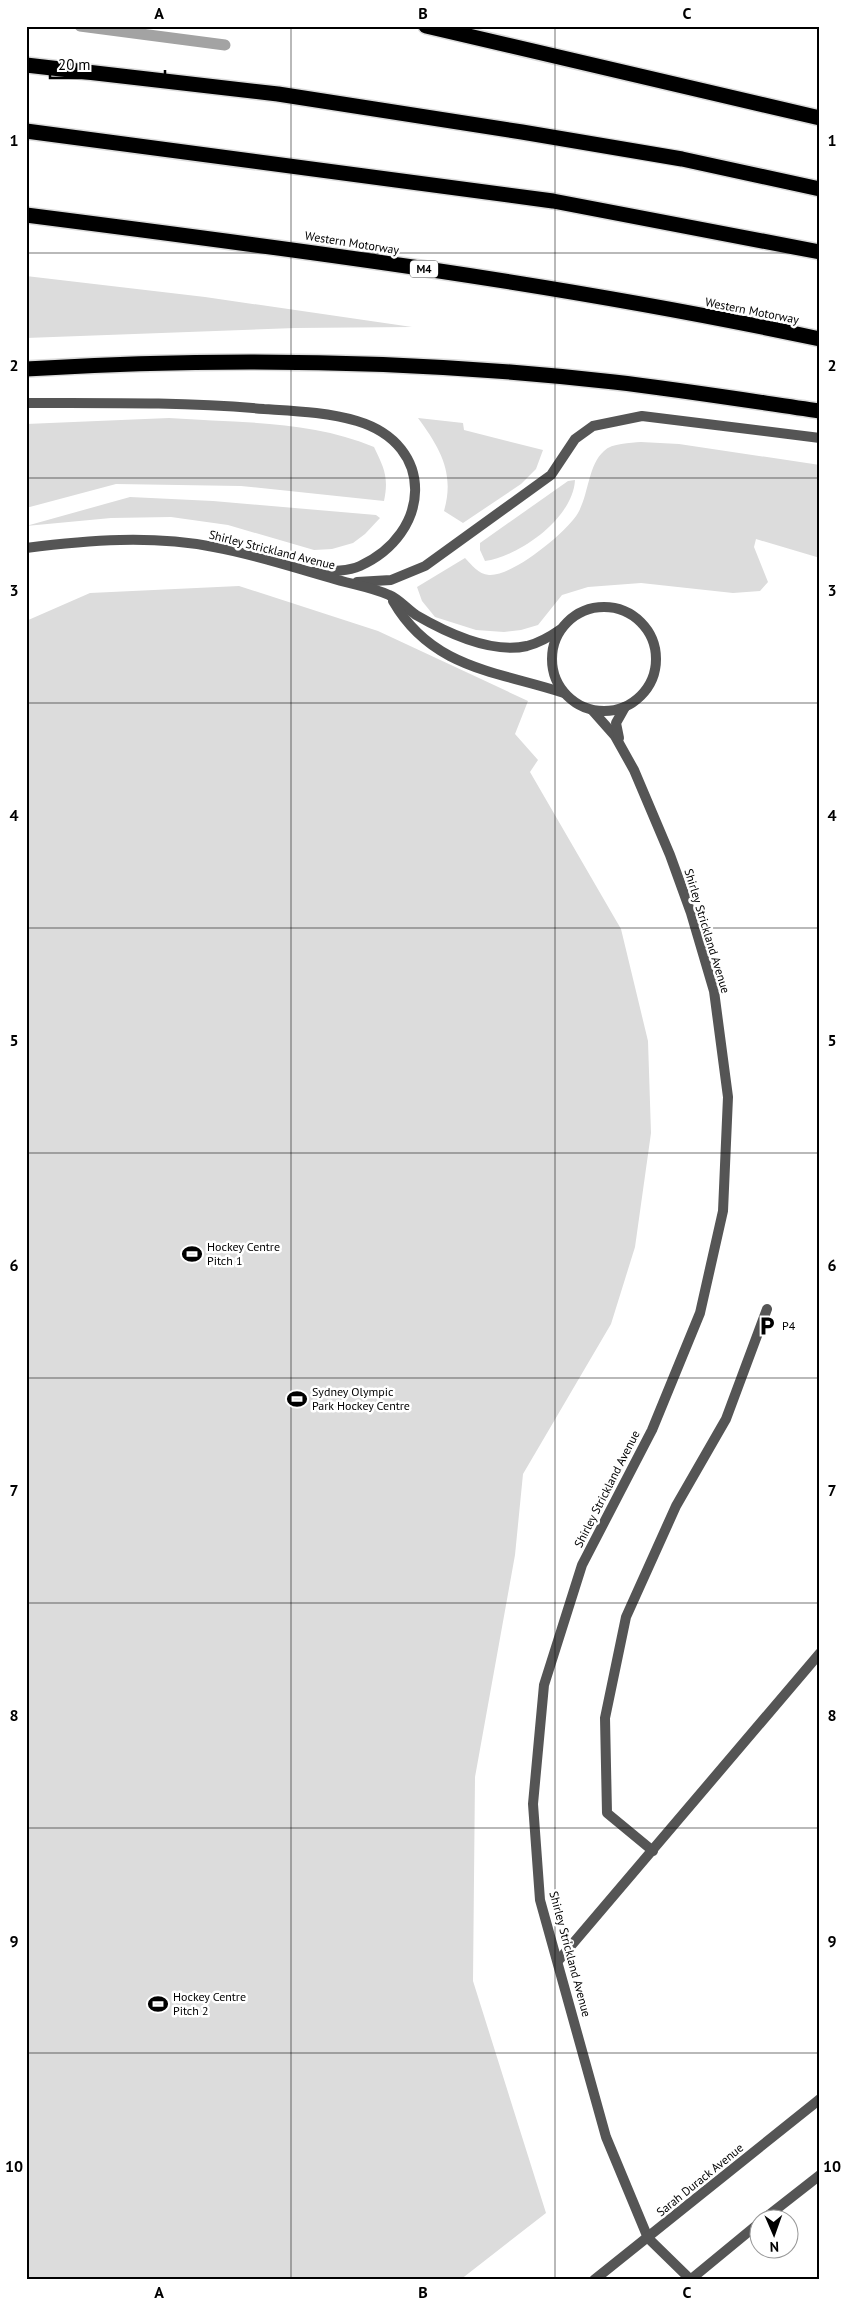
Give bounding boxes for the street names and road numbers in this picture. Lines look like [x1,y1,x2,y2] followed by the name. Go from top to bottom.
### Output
[304,228,401,257] street label: Western Motorway
[410,260,438,278] road number: M4
[704,294,801,327] street label: Western Motorway
[207,527,337,572] street label: Shirley Strickland Avenue
[681,867,734,995] street label: Shirley Strickland Avenue
[570,1428,643,1550] street label: Shirley Strickland Avenue
[546,1889,595,2018] street label: Shirley Strickland Avenue
[653,2140,746,2219] street label: Sarah Durack Avenue

